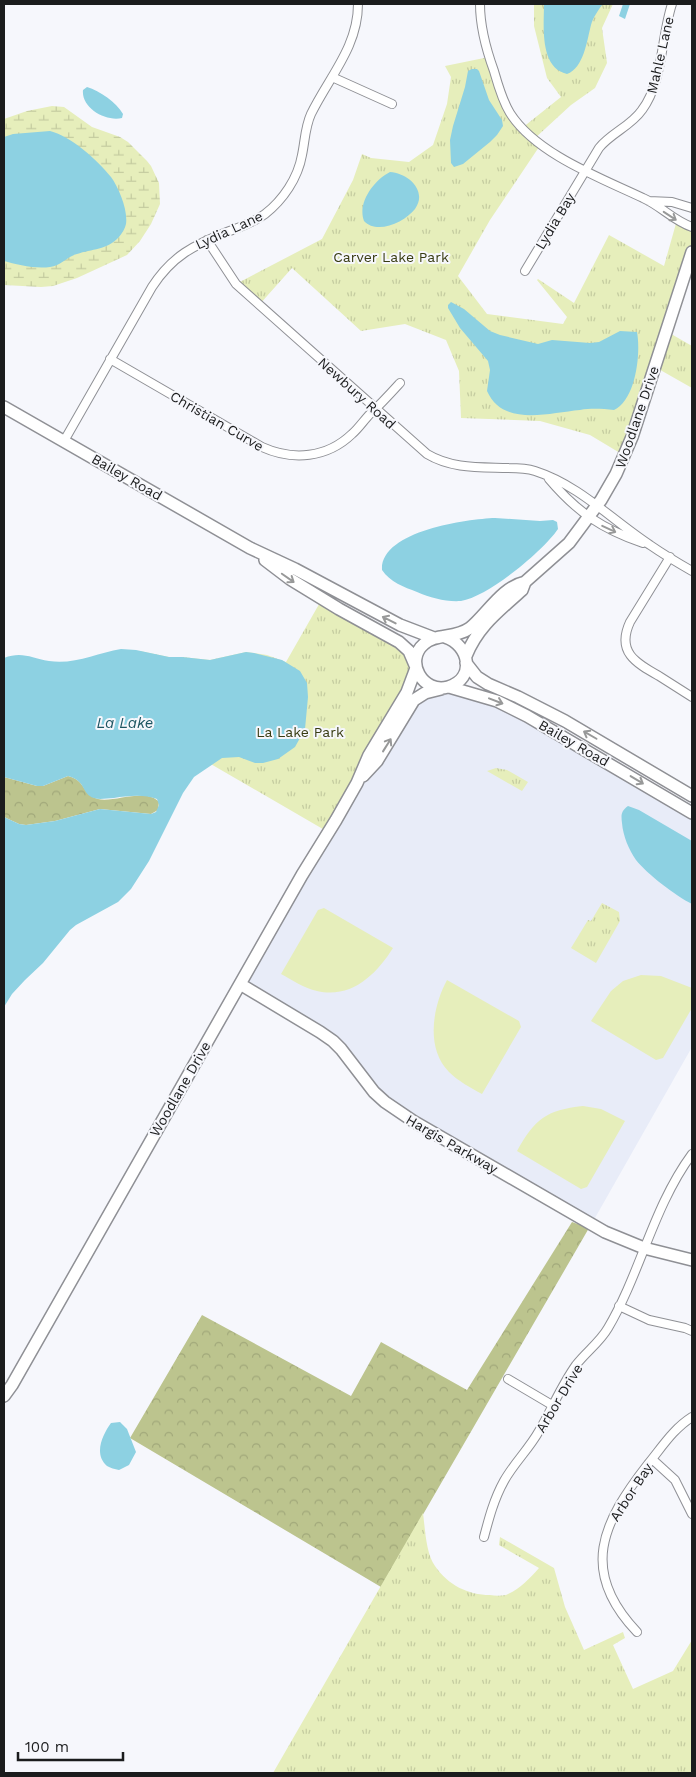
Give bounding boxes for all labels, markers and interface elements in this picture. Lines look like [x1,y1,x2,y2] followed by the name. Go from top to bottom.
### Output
[643,15,677,95] street label: Mahle Lane
[532,189,579,252] street label: Lydia Bay
[193,207,265,253] street label: Lydia Lane
[663,210,677,221] one-way arrow
[333,249,449,265] park label: Carver Lake Park
[315,354,399,432] street label: Newbury Road
[612,364,662,470] street label: Woodlane Drive
[167,388,267,454] street label: Christian Curve
[89,450,165,504] street label: Bailey Road
[601,525,616,534] one-way arrow
[281,573,295,583] one-way arrow
[382,615,397,624] one-way arrow
[487,697,503,706] one-way arrow
[97,714,153,732] water label: La Lake
[536,716,612,770] street label: Bailey Road
[256,724,344,740] park label: La Lake Park
[583,730,597,740] one-way arrow
[382,738,392,752] one-way arrow
[630,776,644,786] one-way arrow
[146,1039,214,1139] street label: Woodlane Drive
[403,1111,501,1177] street label: Hargis Parkway
[532,1361,586,1435] street label: Arbor Drive
[606,1459,656,1524] street label: Arbor Bay
[18,1730,122,1762] scale bar
[25,1738,69,1756] text: 100 m

